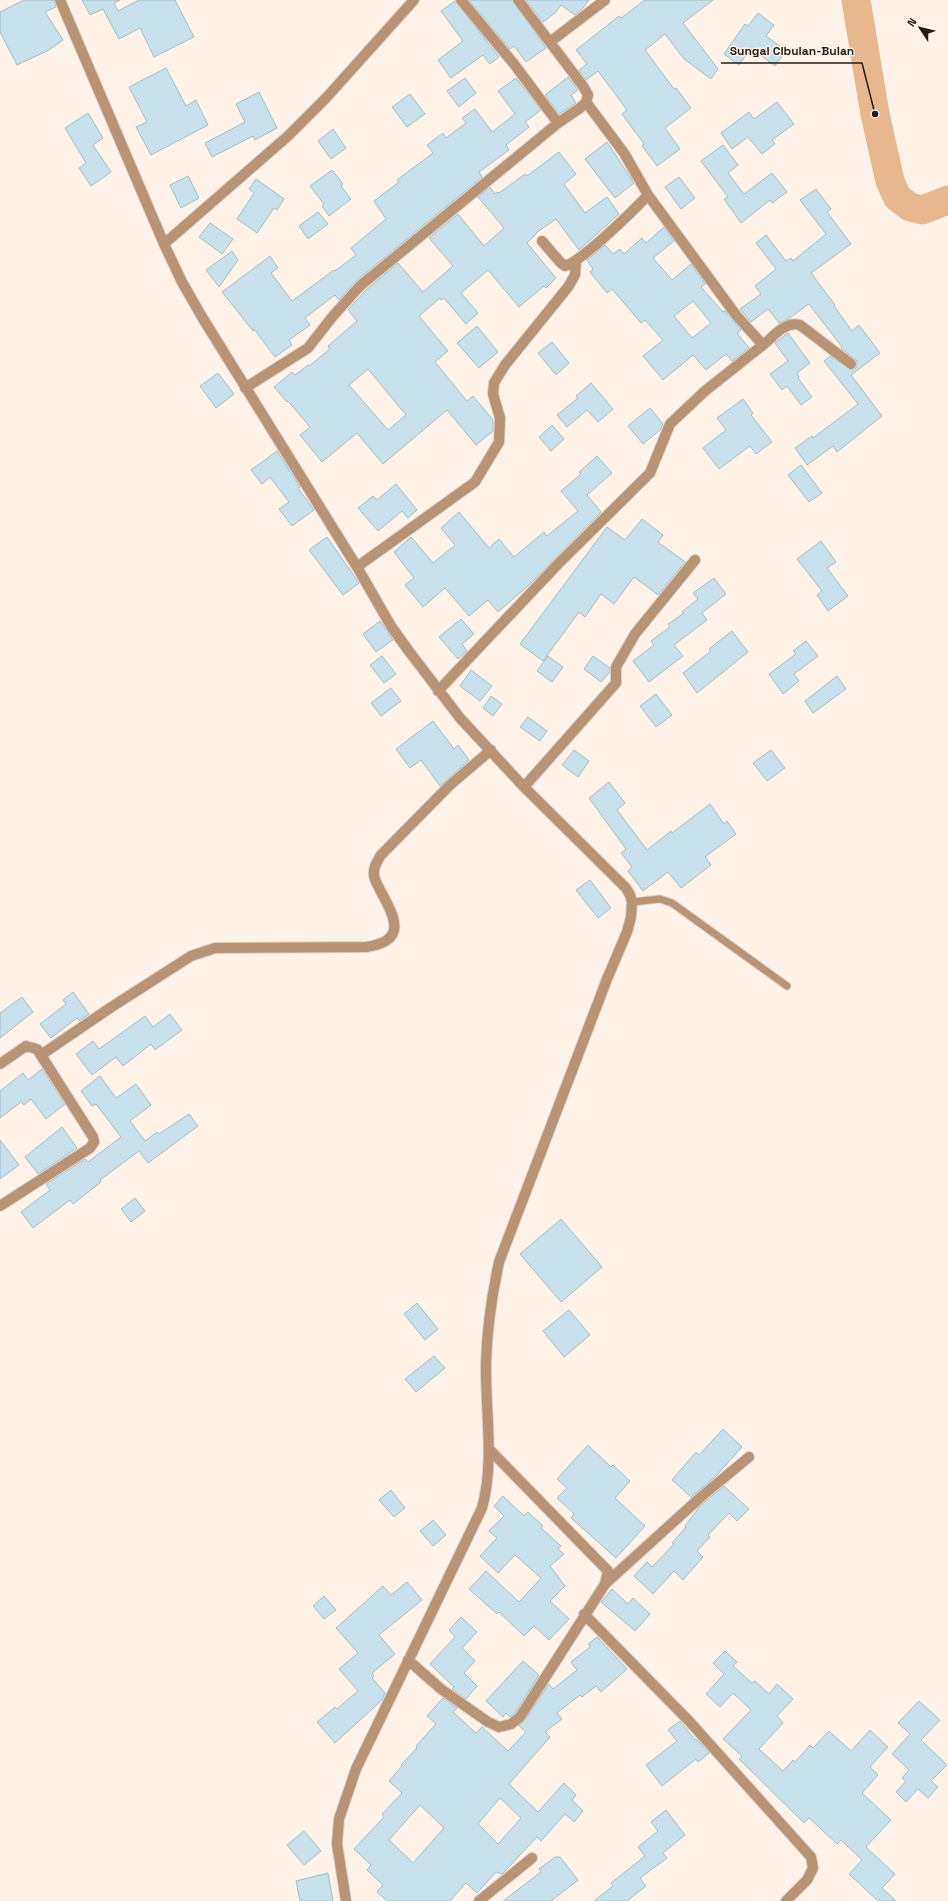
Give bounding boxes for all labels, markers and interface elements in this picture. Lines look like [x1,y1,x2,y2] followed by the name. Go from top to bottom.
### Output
[900,8,940,48] north arrow
[904,15,920,29] text: N
[721,39,862,63] callout: Sungai Cibulan-Bulan
[730,43,854,59] text: Sungai Cibulan-Bulan

